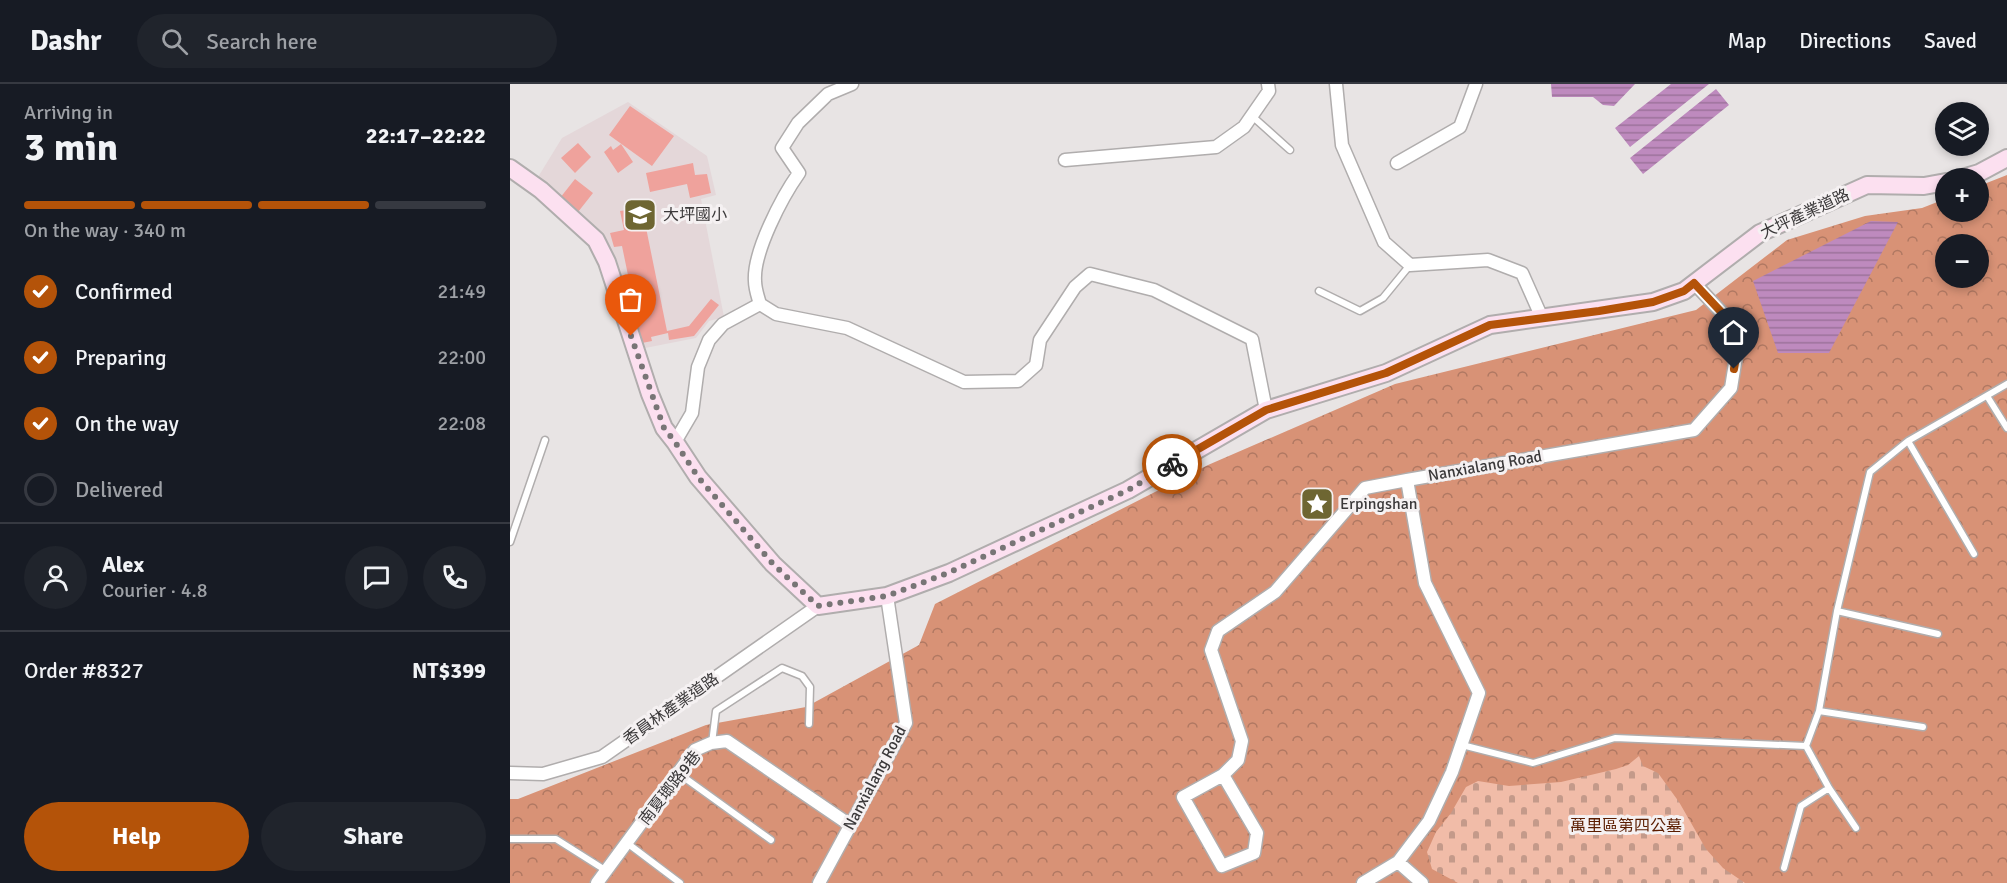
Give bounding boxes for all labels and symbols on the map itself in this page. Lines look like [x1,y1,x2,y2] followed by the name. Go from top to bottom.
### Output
[1757,185,1853,243] street label: 大坪產業道路
[622,197,658,233] school or university icon: 大坪國小
[663,205,727,225] place label: 大坪國小
[605,274,656,336] pin
[1708,307,1759,369] pin
[1142,434,1202,494] courier
[1426,446,1544,486] street label: Nanxialang Road
[1299,486,1335,522] place icon: Erpingshan
[1340,494,1418,514] place label: Erpingshan
[619,669,723,749] street label: 香員林產業道路
[839,722,911,834] street label: Nanxialang Road
[635,747,705,829] street label: 南夏瑯路9巷
[1570,816,1682,836] park label: 萬里區第四公墓

